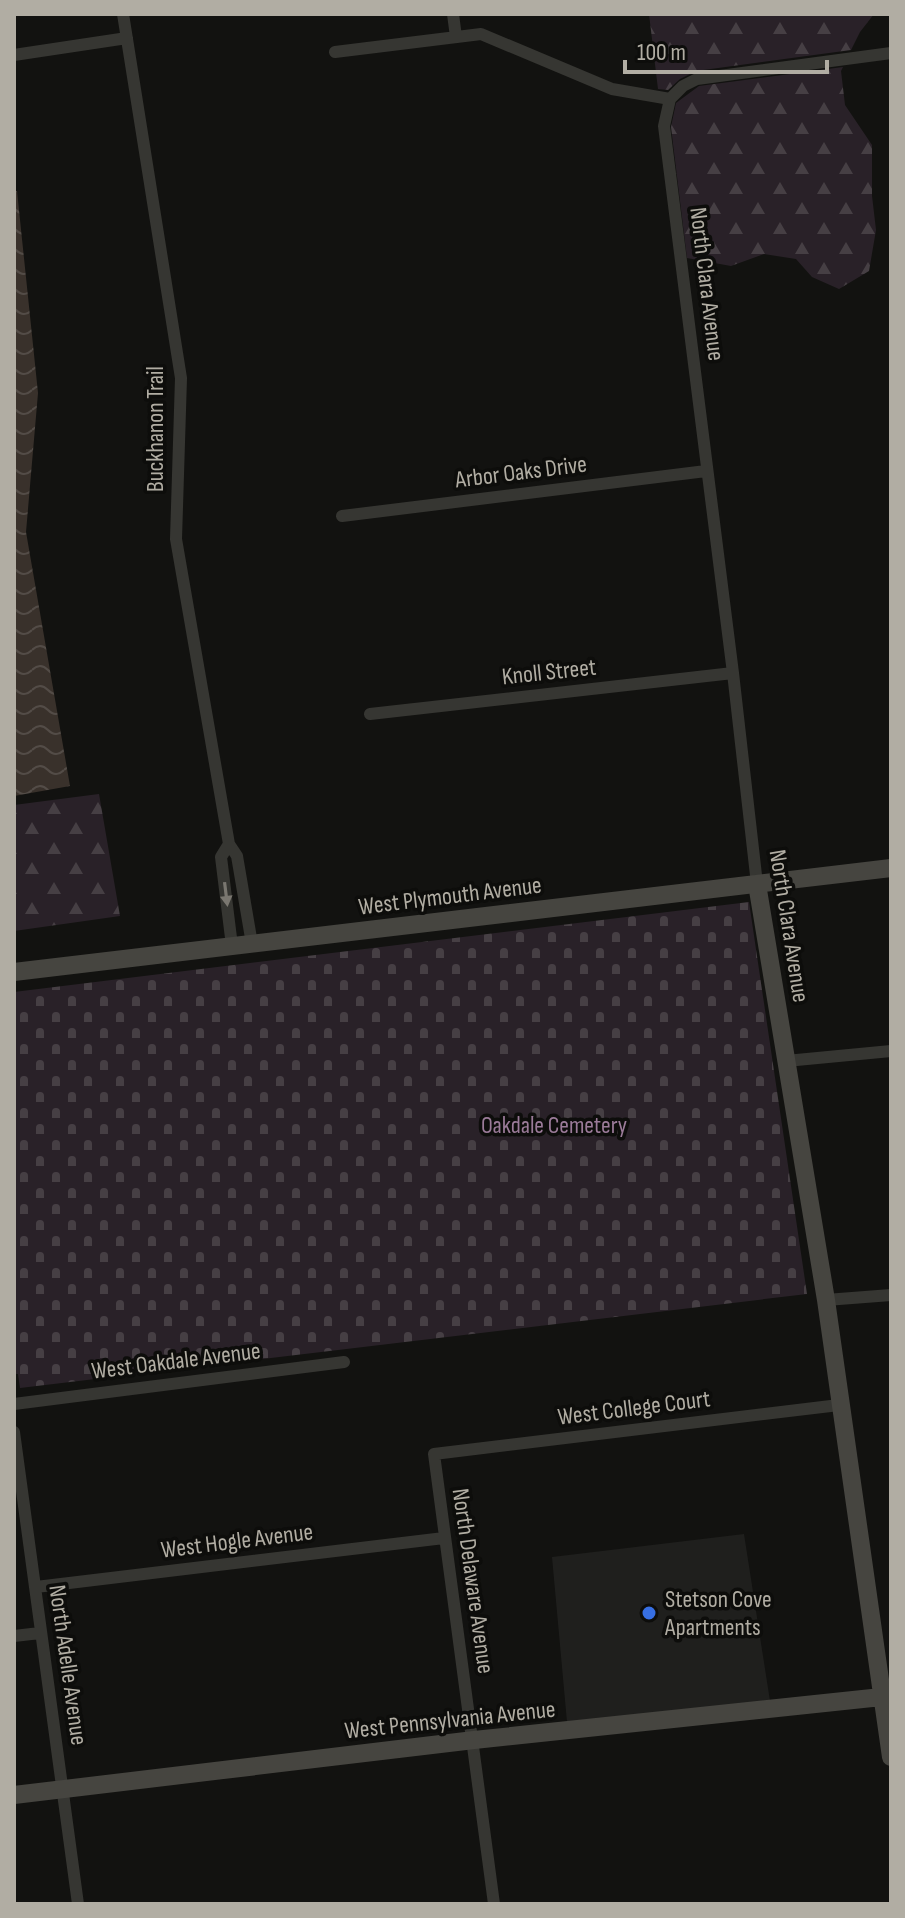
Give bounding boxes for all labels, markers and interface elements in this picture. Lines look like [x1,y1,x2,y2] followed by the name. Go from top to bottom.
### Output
[625,24,827,74] scale bar
[637,38,686,67] text: 100 m
[683,206,731,362] street label: North Clara Avenue
[141,366,170,492] street label: Buckhanon Trail
[453,450,588,495] street label: Arbor Oaks Drive
[501,653,597,691] street label: Knoll Street
[763,847,815,1005] street label: North Clara Avenue
[357,870,543,922] street label: West Plymouth Avenue
[219,882,232,907] one-way arrow
[481,1111,627,1140] park label: Oakdale Cemetery
[90,1336,262,1386] street label: West Oakdale Avenue
[556,1384,712,1432] street label: West College Court
[446,1486,500,1676] street label: North Delaware Avenue
[159,1517,315,1565] street label: West Hogle Avenue
[42,1583,94,1747] street label: North Adelle Avenue
[664,1585,772,1642] place label: Stetson Cove Apartments
[640,1604,658,1622] marker: Stetson Cove Apartments
[343,1695,557,1745] street label: West Pennsylvania Avenue

